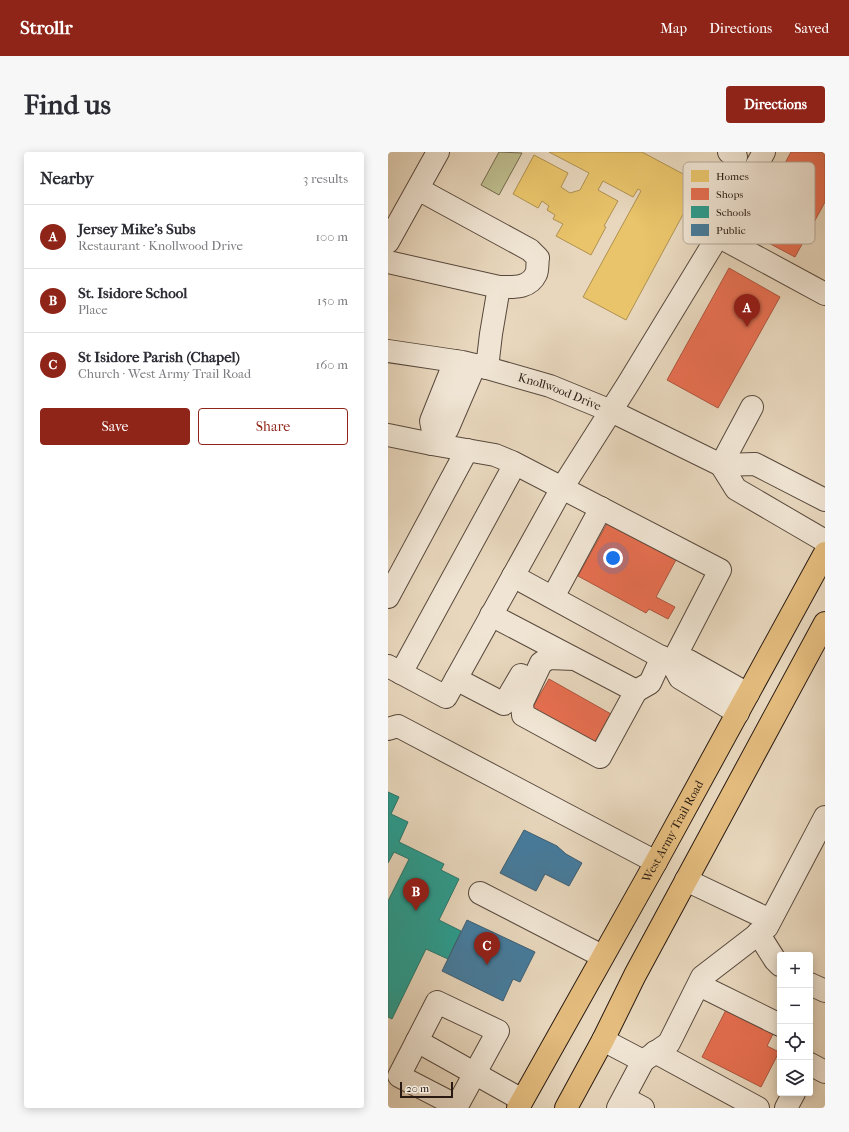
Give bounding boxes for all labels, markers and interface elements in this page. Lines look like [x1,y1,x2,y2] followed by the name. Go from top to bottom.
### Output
[20,17,73,39] text: Strollr
[660,20,687,37] text: Map
[709,20,772,37] text: Directions
[794,20,829,37] text: Saved
[726,86,825,123] button: Directions
[24,88,111,121] text: Find us
[683,162,815,244] legend
[40,168,94,188] text: Nearby
[716,170,749,183] text: Homes
[303,171,348,186] text: 3 results
[716,188,743,201] text: Shops
[716,206,751,219] text: Schools
[78,220,196,238] text: Jersey Mike's Subs
[716,224,746,237] text: Public
[49,229,57,244] text: A
[315,229,348,244] text: 100 m
[78,238,243,253] text: Restaurant · Knollwood Drive
[78,284,187,302] text: St. Isidore School
[49,293,57,308] text: B
[317,293,348,308] text: 150 m
[734,294,760,327] pin: A
[78,302,108,317] text: Place
[78,348,240,366] text: St Isidore Parish (Chapel)
[49,357,57,372] text: C
[316,357,348,372] text: 160 m
[78,366,251,381] text: Church · West Army Trail Road
[517,370,603,413] street label: Knollwood Drive
[40,408,190,445] button: Save
[198,408,348,445] button: Share
[603,548,623,568] your location
[639,778,706,885] street label: West Army Trail Road
[403,878,429,911] pin: B
[474,932,500,965] pin: C
[777,952,813,1096] map controls
[777,952,813,988] button: +
[777,988,813,1024] button: −
[777,1024,813,1060] button: locate
[777,1060,813,1096] button: layers
[400,1080,453,1099] scale bar
[406,1082,429,1095] text: 20 m

